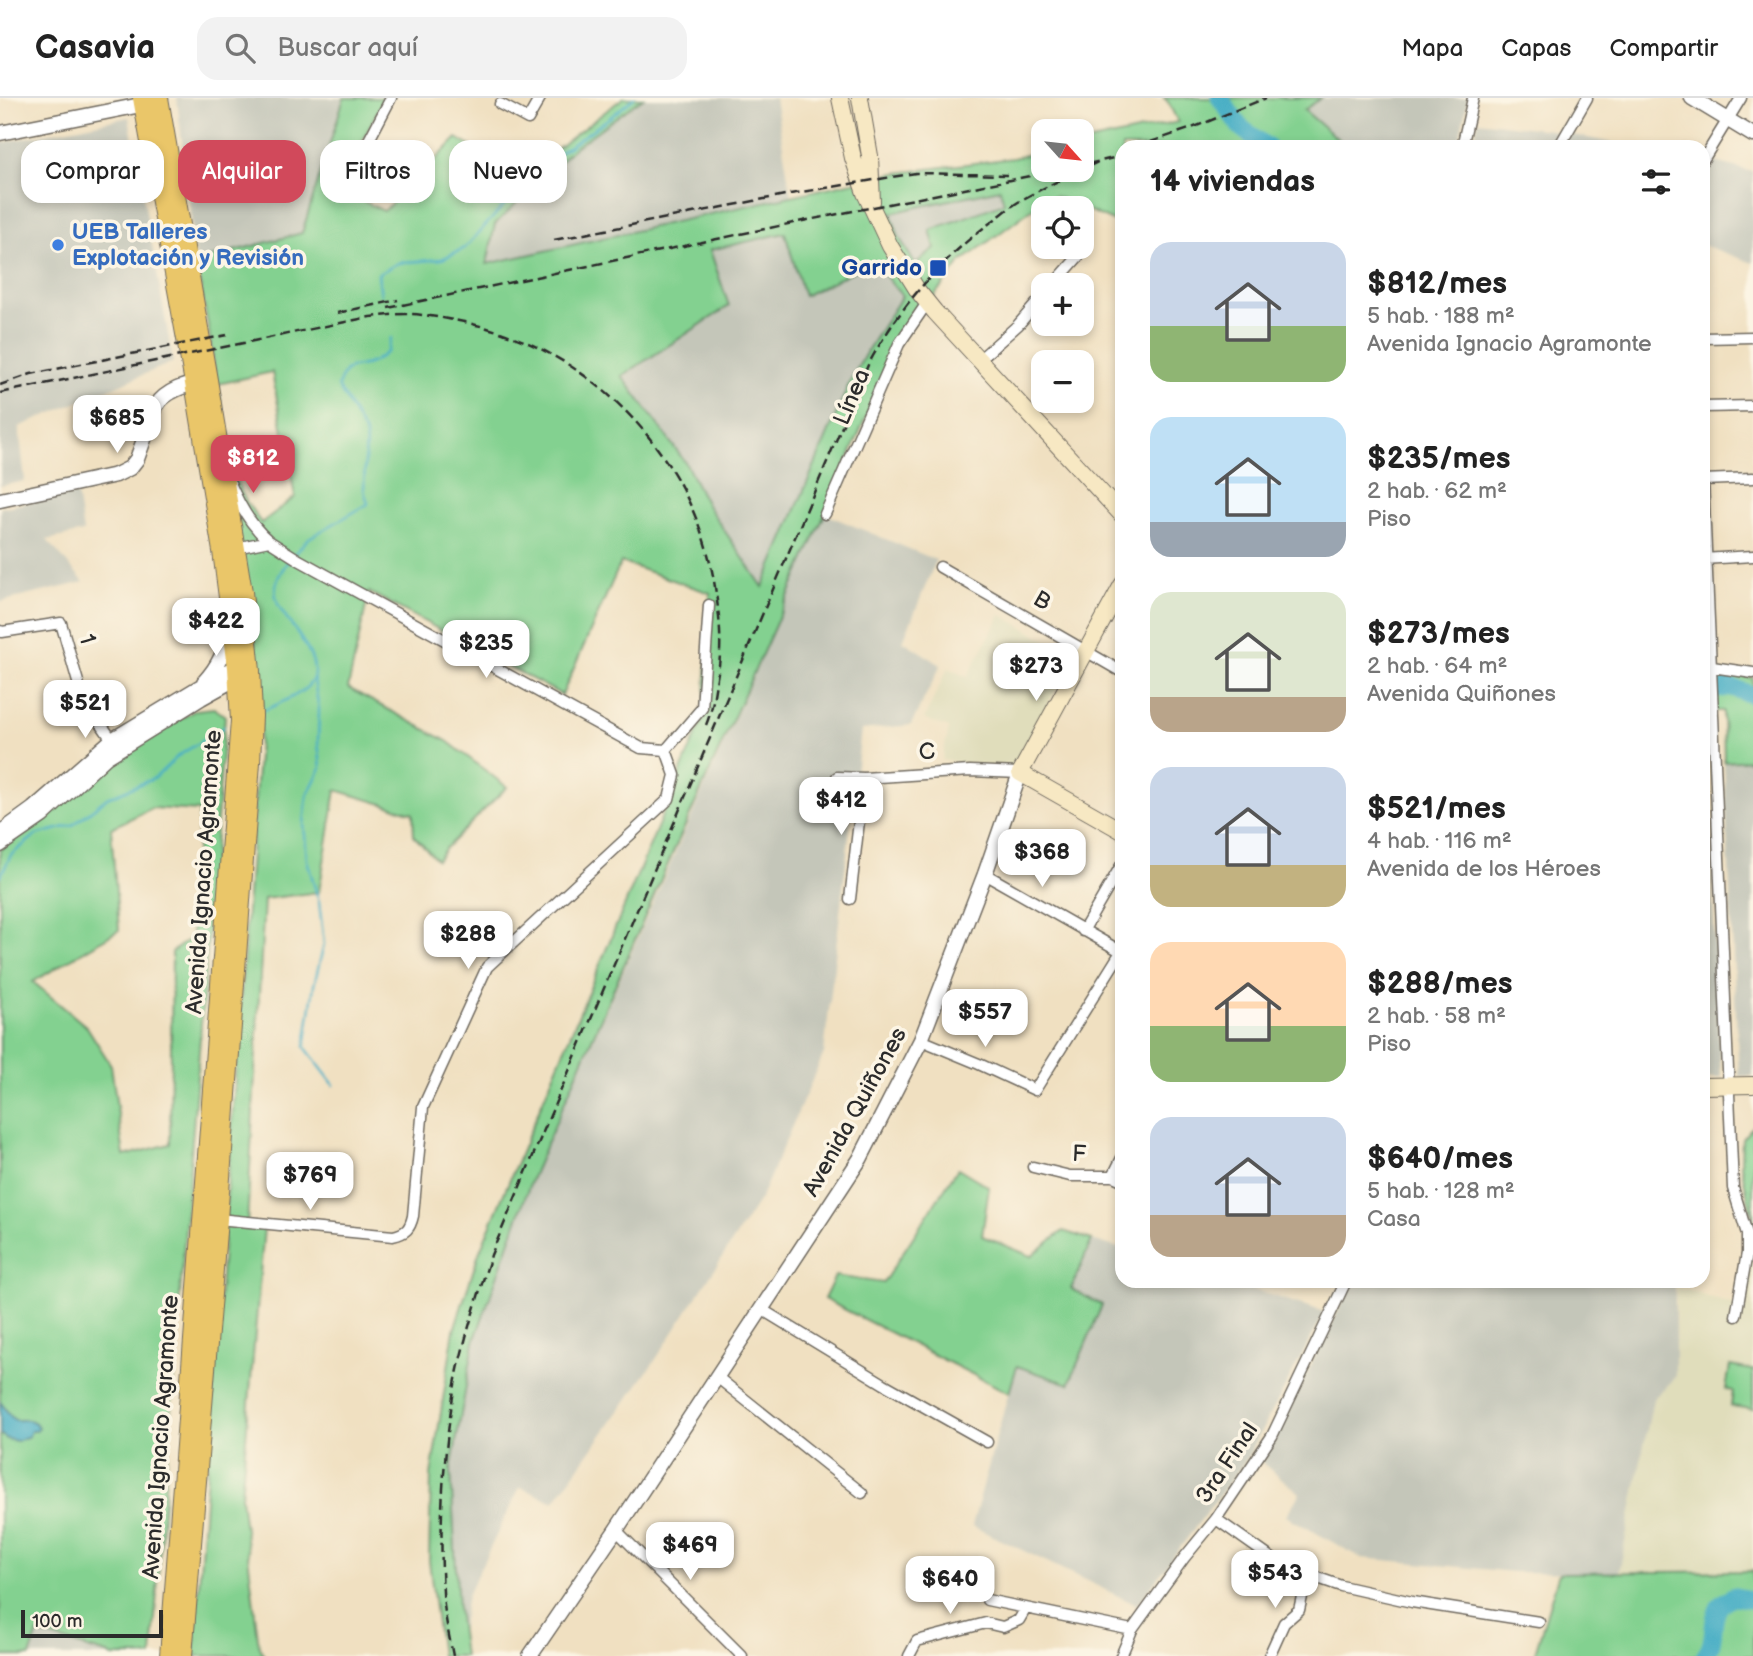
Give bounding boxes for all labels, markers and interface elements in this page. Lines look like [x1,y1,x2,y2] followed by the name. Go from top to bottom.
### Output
[197,17,687,80] search box
[35,28,155,68] text: Casavia
[221,29,259,67] icon: search
[277,33,418,64] text: Buscar aquí
[1402,34,1463,63] text: Mapa
[1501,34,1571,63] text: Capas
[1609,34,1718,63] text: Compartir
[1031,119,1094,182] north arrow
[1031,119,1094,413] map controls
[21,140,164,203] chip: Comprar
[178,140,306,203] chip: Alquilar
[320,140,435,203] chip: Filtros
[449,140,567,203] chip: Nuevo
[1637,163,1675,201] icon: filters
[1150,164,1315,200] text: 14 viviendas
[1031,196,1094,259] button: locate
[72,218,304,272] place label: UEB Talleres Explotación y Revisión
[50,237,66,253] marker: UEB Talleres Explotación y Revisión
[841,254,922,282] place label: Garrido
[928,258,948,278] marker: Garrido
[1367,266,1507,302] text: $812/mes
[1206,270,1290,354] icon: home
[1031,273,1094,336] button: +
[1367,302,1515,330] text: 5 hab. · 188 m²
[1367,330,1652,358] text: Avenida Ignacio Agramonte
[1031,350,1094,413] button: −
[828,365,876,429] street label: Línea
[76,396,158,455] pin: $685
[89,404,145,432] text: $685
[212,436,294,495] pin: $812
[1367,441,1510,477] text: $235/mes
[227,444,279,472] text: $812
[1206,445,1290,529] icon: home
[1367,477,1507,505] text: 2 hab. · 62 m²
[1367,505,1411,533] text: Piso
[1028,585,1056,617] street label: B
[175,598,257,658] pin: $422
[188,607,244,635] text: $422
[1367,616,1510,652] text: $273/mes
[445,620,527,680] pin: $235
[1206,620,1290,704] icon: home
[458,629,514,657] text: $235
[72,631,102,647] street label: 1
[995,644,1077,703] pin: $273
[1009,652,1063,680] text: $273
[1367,652,1507,680] text: 2 hab. · 64 m²
[44,680,126,740] pin: $521
[1367,680,1556,708] text: Avenida Quiñones
[59,689,111,717] text: $521
[180,729,228,1015] street label: Avenida Ignacio Agramonte
[918,737,936,767] street label: C
[800,778,882,837] pin: $412
[815,786,867,814] text: $412
[1367,791,1506,827] text: $521/mes
[1206,795,1290,879] icon: home
[1367,827,1512,855] text: 4 hab. · 116 m²
[1001,830,1083,889] pin: $368
[1014,838,1070,866] text: $368
[1367,855,1601,883] text: Avenida de los Héroes
[427,912,509,971] pin: $288
[440,920,496,948] text: $288
[1367,966,1512,1002] text: $288/mes
[1206,970,1290,1054] icon: home
[944,990,1026,1049] pin: $557
[958,998,1012,1026] text: $557
[1367,1002,1506,1030] text: 2 hab. · 58 m²
[797,1023,913,1201] street label: Avenida Quiñones
[1367,1030,1411,1058] text: Piso
[1071,1140,1087,1168] street label: F
[1367,1141,1513,1177] text: $640/mes
[1206,1145,1290,1229] icon: home
[269,1152,351,1212] pin: $769
[282,1161,338,1189] text: $769
[1367,1177,1515,1205] text: 5 hab. · 128 m²
[1367,1205,1421,1233] text: Casa
[137,1294,185,1580] street label: Avenida Ignacio Agramonte
[1190,1417,1264,1509] street label: 3ra Final
[649,1522,731,1582] pin: $469
[662,1531,718,1559] text: $469
[1234,1550,1316,1610] pin: $543
[909,1556,991,1616] pin: $640
[1247,1559,1303,1587] text: $543
[922,1565,978,1593] text: $640
[21,1607,163,1639] scale bar
[32,1610,83,1633] text: 100 m

